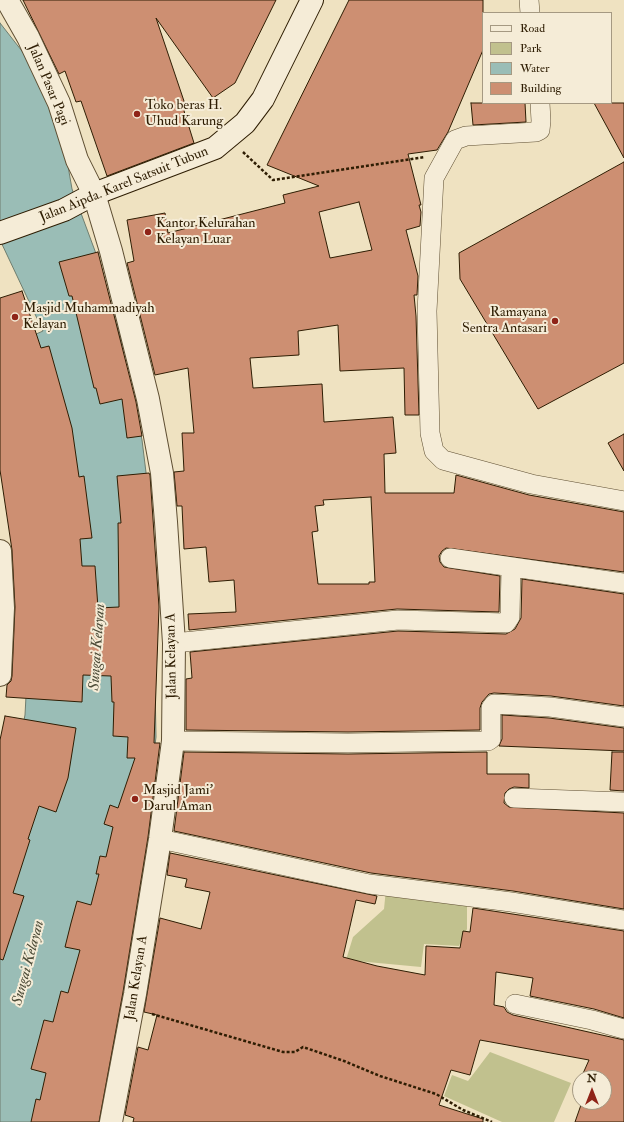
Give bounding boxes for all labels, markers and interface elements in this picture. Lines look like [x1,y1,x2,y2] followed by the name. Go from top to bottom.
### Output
[482,12,612,104] legend
[520,21,545,36] text: Road
[520,41,542,56] text: Park
[23,42,73,128] street label: Jalan Pasar Pagi
[520,61,549,76] text: Water
[520,81,561,96] text: Building
[145,98,223,130] place label: Toko beras H. Uhud Karung
[132,109,142,119] marker: Toko beras H. Uhud Karung
[37,143,211,227] street label: Jalan Aipda. Karel Satsuit Tubun
[156,216,256,248] place label: Kantor Kelurahan Kelayan Luar
[143,227,153,237] marker: Kantor Kelurahan Kelayan Luar
[23,301,155,334] place label: Masjid Muhammadiyah Kelayan
[462,305,547,338] place label: Ramayana Sentra Antasari
[10,312,20,322] marker: Masjid Muhammadiyah Kelayan
[550,316,560,326] marker: Ramayana Sentra Antasari
[86,603,110,691] water label: Sungai Kelayan
[163,613,181,699] street label: Jalan Kelayan A
[143,783,213,816] place label: Masjid Jami' Darul Aman
[130,794,140,804] marker: Masjid Jami' Darul Aman
[9,919,49,1007] water label: Sungai Kelayan
[122,934,152,1022] street label: Jalan Kelayan A
[572,1070,612,1110] north arrow
[587,1072,597,1085] text: N

